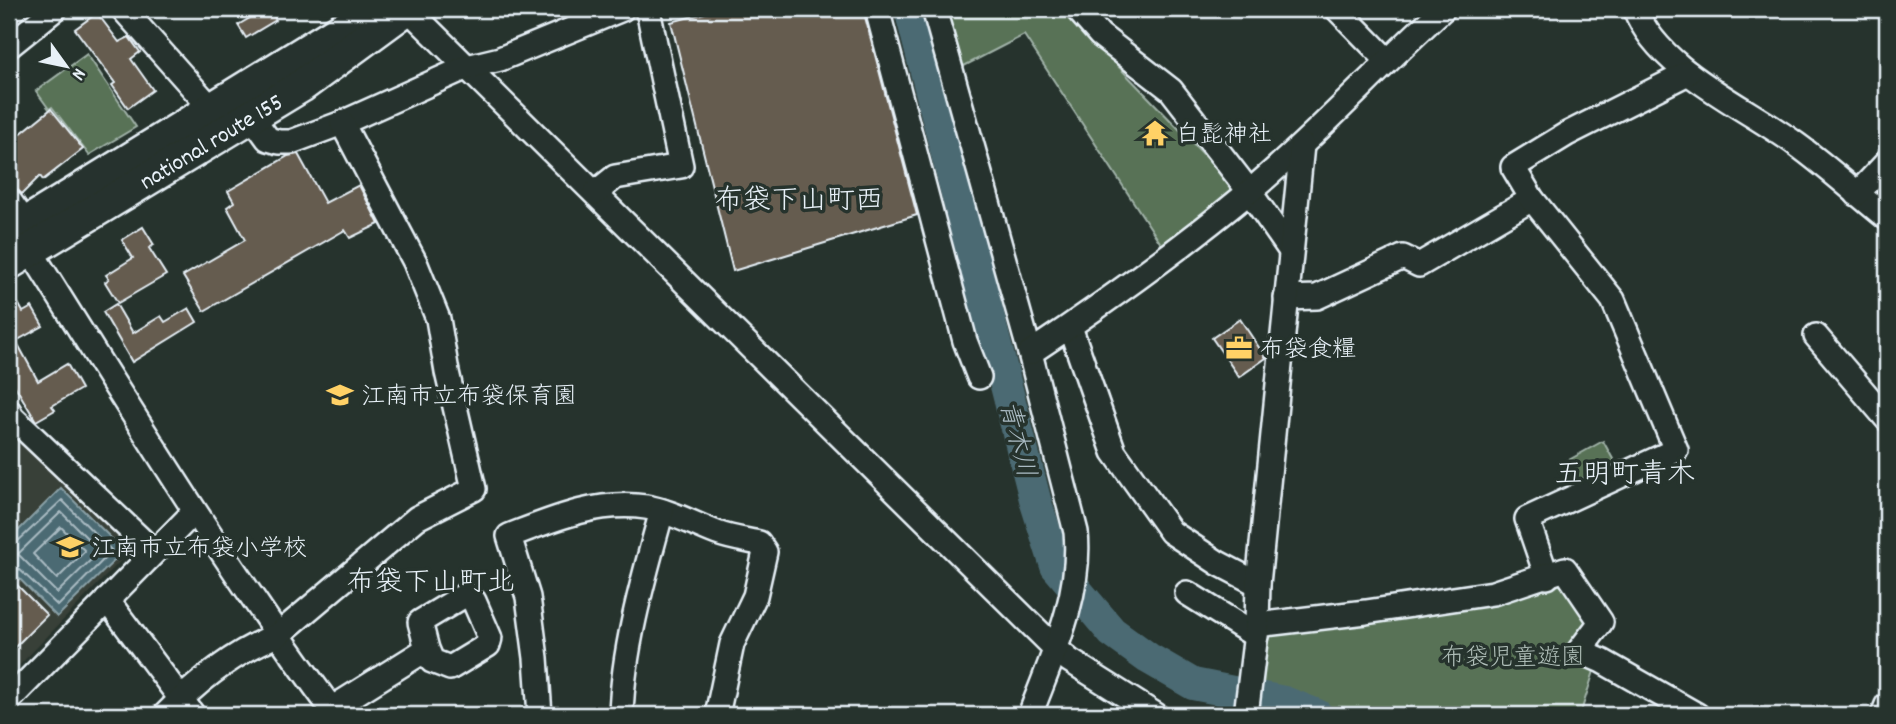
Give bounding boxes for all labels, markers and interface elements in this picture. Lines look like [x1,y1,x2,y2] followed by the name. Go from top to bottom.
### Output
[32,32,102,102] north arrow
[63,62,91,85] text: N
[134,87,291,200] street label: national route 155
[1140,118,1170,148] temple icon: 白髭神社
[1176,119,1272,153] place label: 白髭神社
[715,183,883,223] district label: 布袋下山町西
[1224,333,1254,363] office icon: 布袋食糧
[1260,334,1356,368] place label: 布袋食糧
[325,380,355,410] school or university icon: 江南市立布袋保育園
[361,381,577,415] place label: 江南市立布袋保育園
[988,398,1043,482] water label: 青木川
[1555,457,1695,497] district label: 五明町青木
[55,532,85,562] school or university icon: 江南市立布袋小学校
[91,533,307,567] place label: 江南市立布袋小学校
[347,565,515,605] district label: 布袋下山町北
[1441,642,1585,676] park label: 布袋児童遊園

